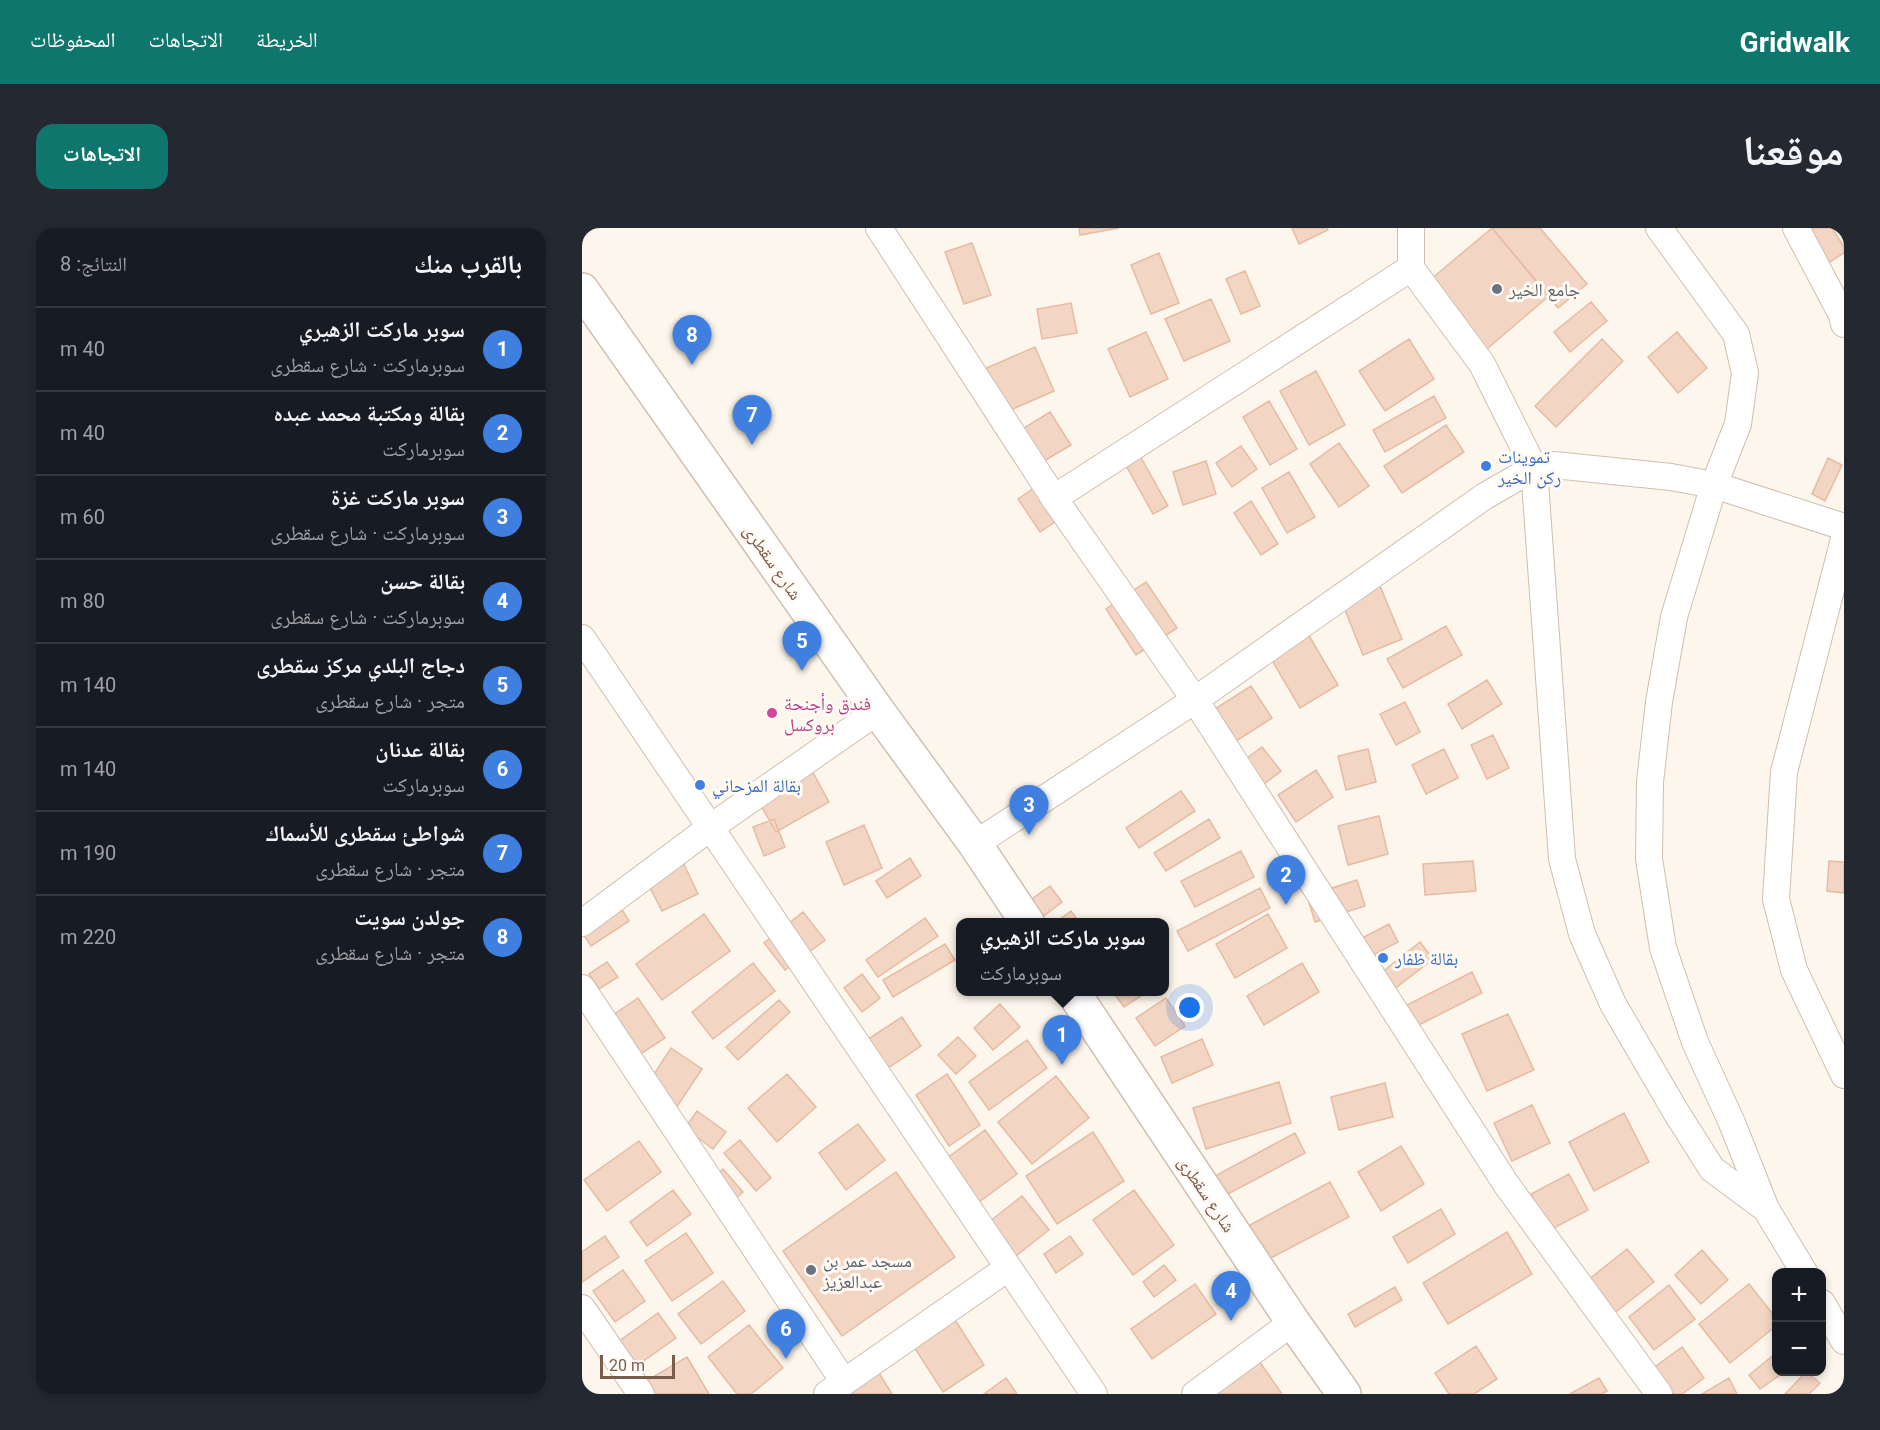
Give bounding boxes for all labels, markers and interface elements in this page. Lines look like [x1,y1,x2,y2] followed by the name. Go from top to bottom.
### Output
[1740,26,1850,59] text: Gridwalk
[30,28,115,52] text: المحفوظات
[148,28,223,52] text: الاتجاهات
[256,28,318,52] text: الخريطة
[36,124,168,189] button: الاتجاهات
[1743,126,1844,175] text: موقعنا
[414,249,522,279] text: بالقرب منك
[60,252,127,276] text: النتائج: 8
[1508,279,1580,302] place label: جامع الخير
[1490,282,1504,296] marker: جامع الخير
[672,316,712,365] pin: 8
[299,317,465,342] text: سوبر ماركت الزهيري
[60,337,105,361] text: 40 m
[497,337,508,361] text: 1
[270,353,465,377] text: سوبرماركت · شارع سقطرى
[732,396,772,445] pin: 7
[273,401,465,426] text: بقالة ومكتبة محمد عبده
[60,421,105,445] text: 40 m
[497,421,508,445] text: 2
[382,437,465,461] text: سوبرماركت
[1497,446,1561,489] place label: تموينات ركن الخير
[1479,459,1493,473] marker: تموينات ركن الخير
[331,485,465,510] text: سوبر ماركت غزة
[60,505,105,529] text: 60 m
[497,505,508,529] text: 3
[739,520,807,604] street label: شارع سقطرى
[270,521,465,545] text: سوبرماركت · شارع سقطرى
[380,569,465,594] text: بقالة حسن
[60,589,105,613] text: 80 m
[497,589,508,613] text: 4
[270,605,465,629] text: سوبرماركت · شارع سقطرى
[782,622,822,671] pin: 5
[256,653,465,678] text: دجاج البلدي مركز سقطرى
[60,673,116,697] text: 140 m
[497,673,508,697] text: 5
[315,689,465,713] text: متجر · شارع سقطرى
[784,693,871,736] place label: فندق وأجنحة بروكسل
[765,706,779,720] marker: فندق وأجنحة بروكسل
[375,737,465,762] text: بقالة عدنان
[60,757,116,781] text: 140 m
[497,757,508,781] text: 6
[382,773,465,797] text: سوبرماركت
[712,775,801,800] place label: بقالة المزحاني
[693,778,707,792] marker: بقالة المزحاني
[1010,786,1048,835] pin: 3
[266,821,465,846] text: شواطئ سقطرى للأسماك
[60,841,116,865] text: 190 m
[497,841,508,865] text: 7
[1266,856,1306,905] pin: 2
[315,857,465,881] text: متجر · شارع سقطرى
[354,905,465,930] text: جولدن سويت
[956,918,1169,996] popup
[60,925,116,949] text: 220 m
[497,925,508,949] text: 8
[979,925,1146,950] text: سوبر ماركت الزهيري
[315,941,465,965] text: متجر · شارع سقطرى
[1394,948,1458,969] place label: بقالة ظفار
[1376,951,1390,965] marker: بقالة ظفار
[979,961,1062,985] text: سوبرماركت
[1175,993,1204,1022] your location
[1042,1016,1082,1065] pin: 1
[1173,1152,1240,1237] street label: شارع سقطرى
[822,1250,912,1292] place label: مسجد عمر بن عبدالعزيز
[804,1263,818,1277] marker: مسجد عمر بن عبدالعزيز
[1772,1268,1826,1376] map controls
[1772,1268,1826,1322] button: +
[1212,1272,1250,1321] pin: 4
[766,1310,806,1359] pin: 6
[1772,1322,1826,1376] button: −
[600,1352,675,1380] scale bar
[609,1356,645,1375] text: 20 m

